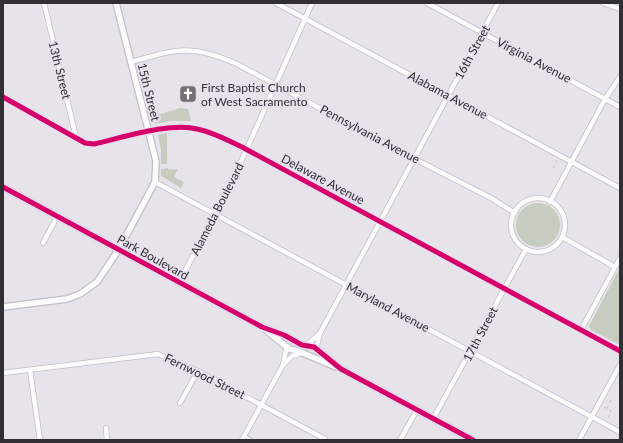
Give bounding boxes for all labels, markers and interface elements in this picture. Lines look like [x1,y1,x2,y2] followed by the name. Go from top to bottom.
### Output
[451,22,493,82] street label: 16th Street
[494,34,574,86] street label: Virginia Avenue
[46,39,75,101] street label: 13th Street
[135,61,164,123] street label: 15th Street
[406,68,490,122] street label: Alabama Avenue
[201,80,308,109] place label: First Baptist Church of West Sacramento
[178,84,198,104] church icon: First Baptist Church of West Sacramento
[318,101,422,167] street label: Pennsylvania Avenue
[279,151,367,207] street label: Delaware Avenue
[187,160,247,258] street label: Alameda Boulevard
[115,231,191,283] street label: Park Boulevard
[344,279,432,335] street label: Maryland Avenue
[459,304,501,364] street label: 17th Street
[162,350,248,402] street label: Fernwood Street

